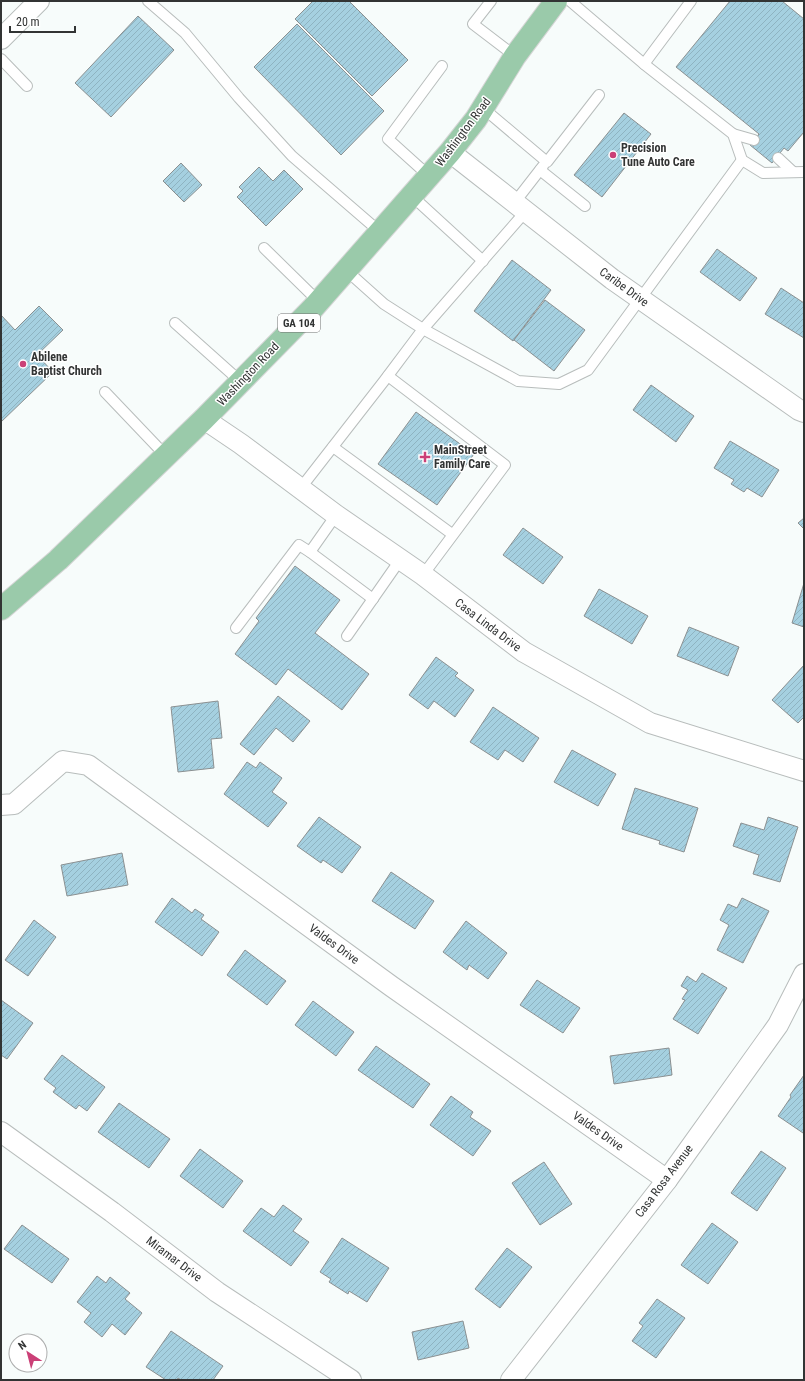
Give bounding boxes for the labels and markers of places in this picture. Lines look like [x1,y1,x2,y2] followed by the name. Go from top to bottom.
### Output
[621,141,695,169] place label: Precision Tune Auto Care
[608,150,618,160] marker: Precision Tune Auto Care
[31,350,102,378] place label: Abilene Baptist Church
[18,359,28,369] marker: Abilene Baptist Church
[434,443,491,471] place label: MainStreet Family Care
[419,451,431,463] marker: MainStreet Family Care

